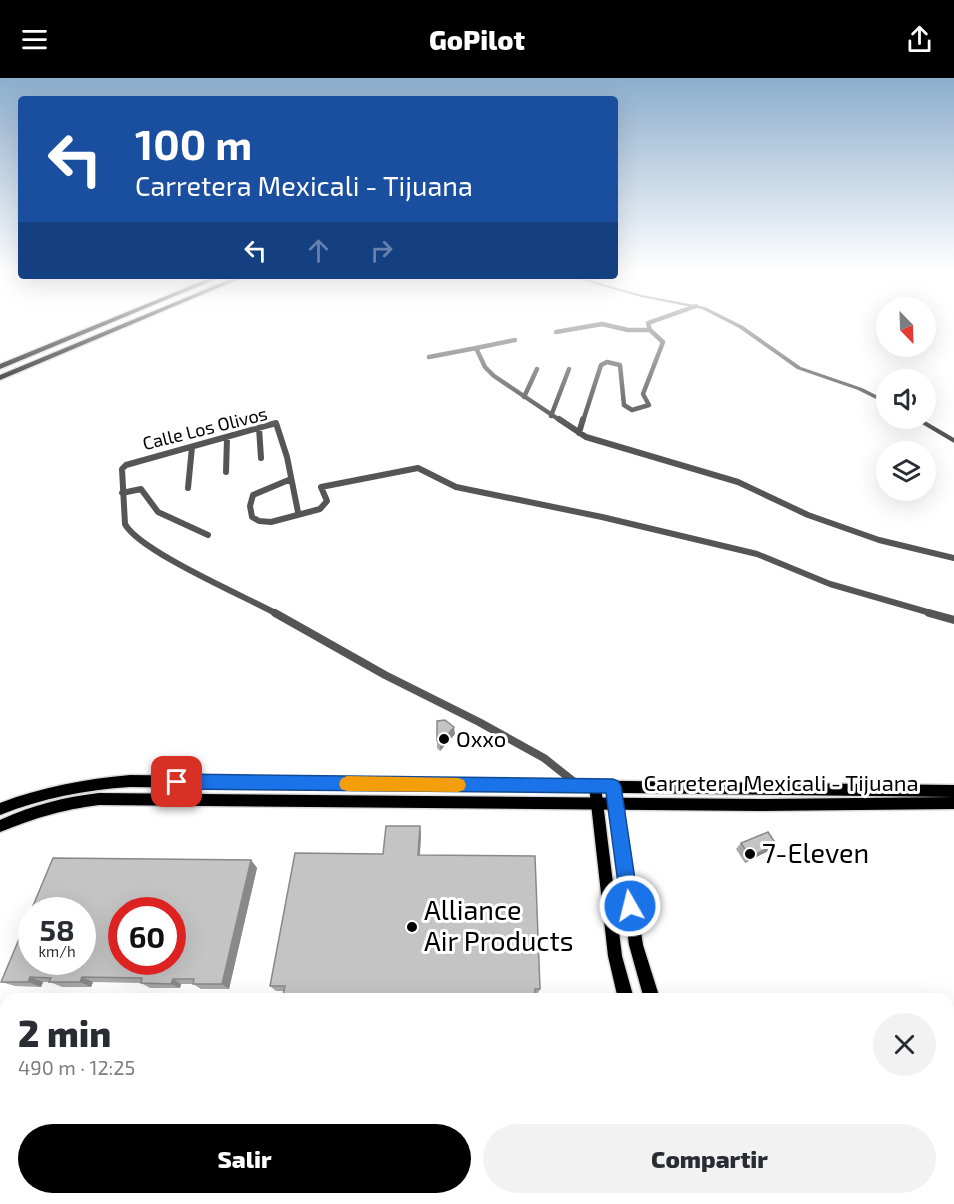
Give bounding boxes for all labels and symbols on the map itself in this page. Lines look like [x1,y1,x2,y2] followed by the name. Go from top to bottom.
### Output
[876,297,936,357] north arrow
[140,402,269,454] street label: Calle Los Olivos
[456,725,506,751] place label: Oxxo
[437,732,451,746] marker: Oxxo
[151,756,202,807] pin
[643,769,919,796] street label: Carretera Mexicali - Tijuana
[762,836,869,868] place label: 7-Eleven
[743,847,757,861] marker: 7-Eleven
[598,874,662,938] position arrow
[424,893,574,956] place label: Alliance Air Products
[108,897,186,975] speed limit sign: 60
[405,920,419,934] marker: Alliance Air Products

